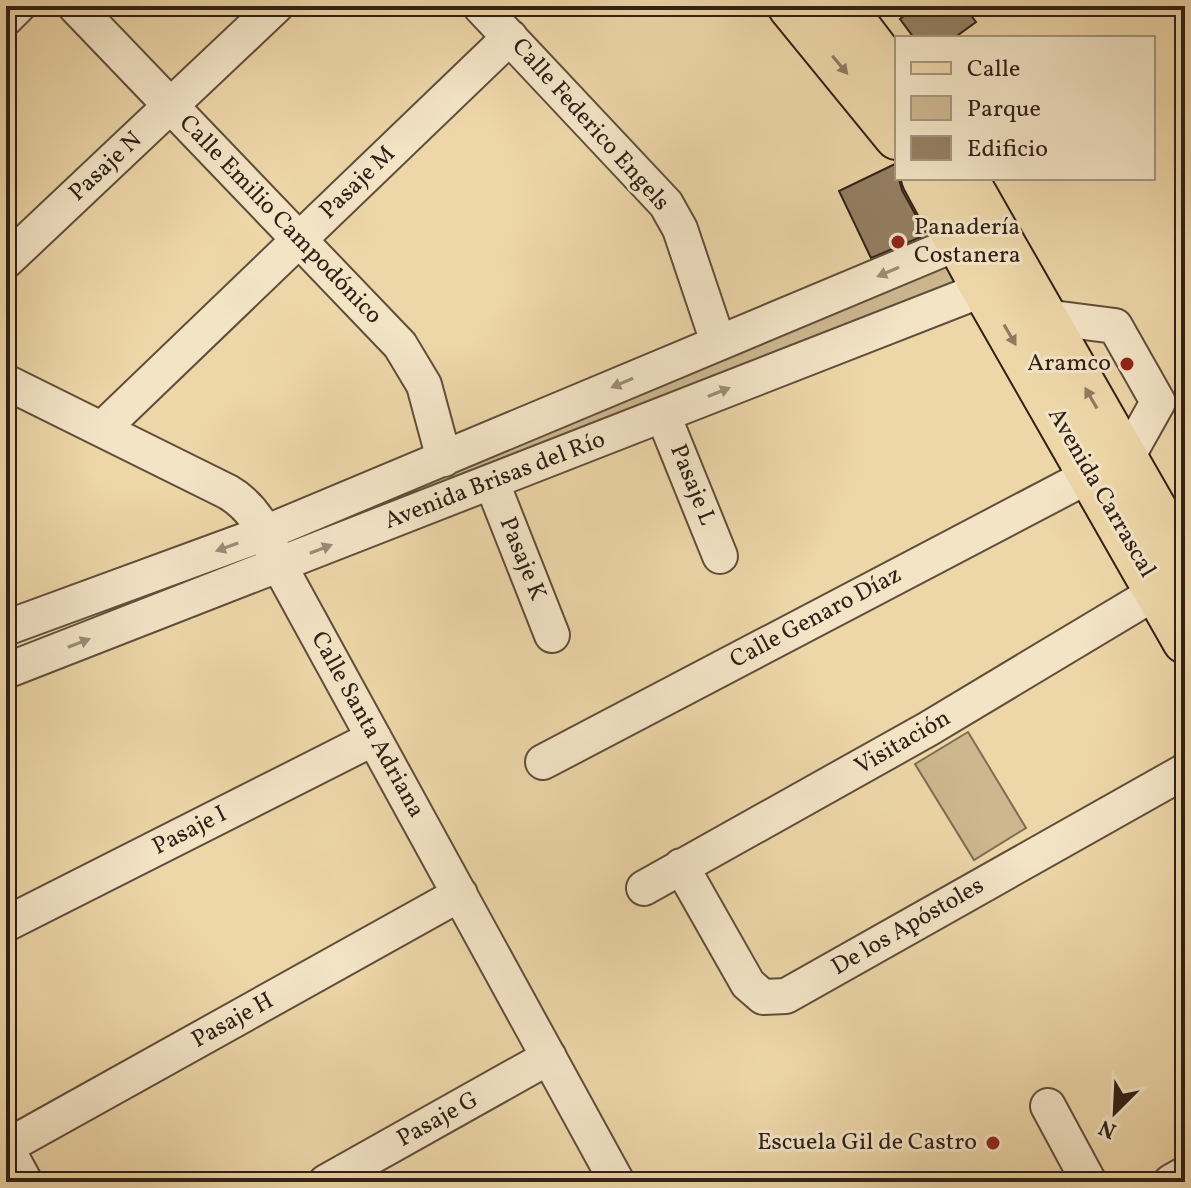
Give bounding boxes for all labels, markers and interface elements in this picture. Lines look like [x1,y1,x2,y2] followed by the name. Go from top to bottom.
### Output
[503,31,677,219] street label: Calle Federico Engels
[895,36,1155,180] legend
[967,53,1020,87] text: Calle
[831,55,848,75] one-way arrow
[967,93,1041,127] text: Parque
[171,108,389,332] street label: Calle Emilio Campodónico
[62,124,150,210] street label: Pasaje N
[967,133,1048,167] text: Edificio
[313,138,403,228] street label: Pasaje M
[914,211,1021,273] place label: Panadería Costanera
[889,233,907,251] marker: Panadería Costanera
[876,266,900,279] one-way arrow
[1003,324,1017,346] one-way arrow
[1027,347,1111,381] place label: Aramco
[1118,355,1136,373] marker: Aramco
[610,377,634,390] one-way arrow
[708,386,732,399] one-way arrow
[1084,387,1098,409] one-way arrow
[1039,402,1163,584] street label: Avenida Carrascal
[380,423,610,539] street label: Avenida Brisas del Río
[660,439,724,531] street label: Pasaje L
[490,512,554,606] street label: Pasaje K
[215,542,239,554] one-way arrow
[309,542,333,555] one-way arrow
[724,558,908,678] street label: Calle Genaro Díaz
[302,626,432,824] street label: Calle Santa Adriana
[67,636,91,649] one-way arrow
[849,702,957,784] street label: Visitación
[147,798,233,864] street label: Pasaje I
[825,870,991,984] street label: De los Apóstoles
[186,985,280,1057] street label: Pasaje H
[1075,1072,1155,1152] north arrow
[391,1084,485,1156] street label: Pasaje G
[1094,1111,1121,1145] text: N
[757,1126,977,1160] place label: Escuela Gil de Castro
[984,1134,1002,1152] marker: Escuela Gil de Castro

